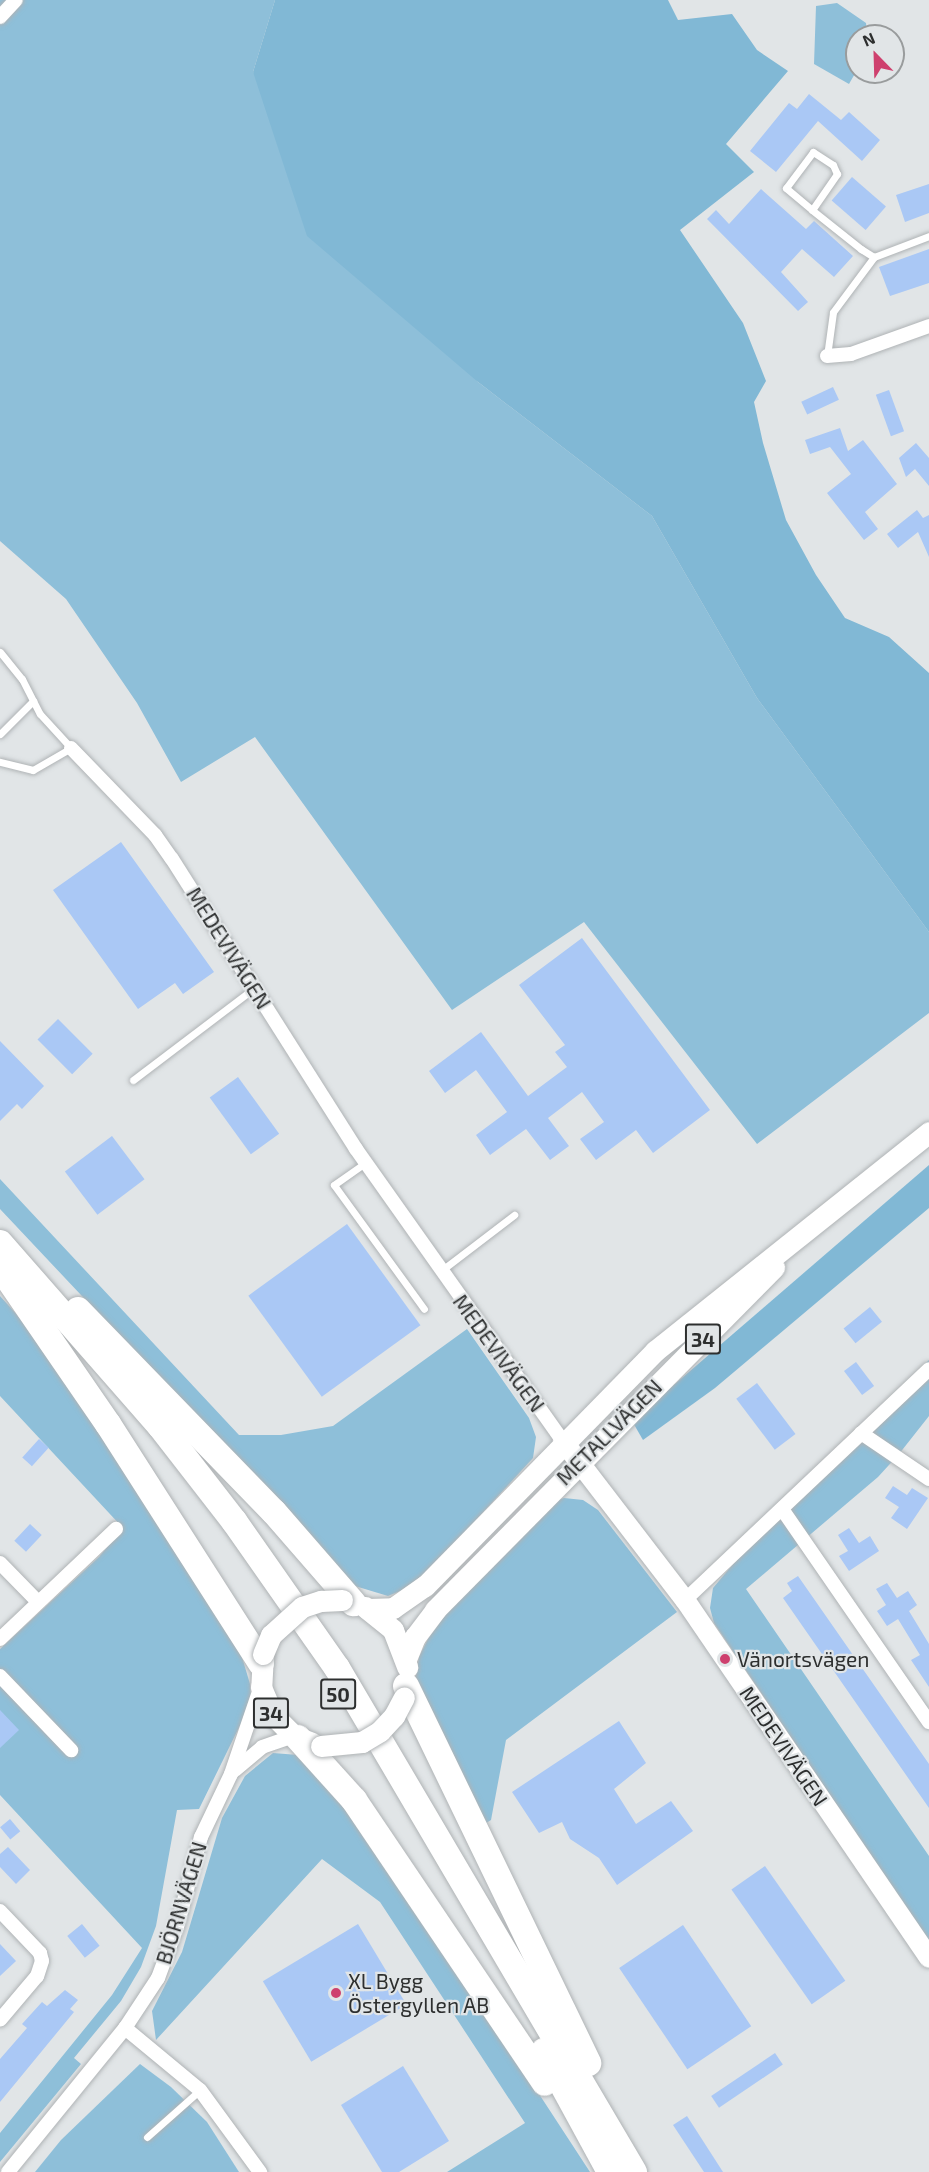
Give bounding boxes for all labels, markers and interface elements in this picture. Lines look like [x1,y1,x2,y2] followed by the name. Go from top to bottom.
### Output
[845,24,905,84] north arrow
[860,28,878,50] text: N
[181,882,277,1014] street label: MEDEVIVÄGEN
[448,1289,550,1417] street label: MEDEVIVÄGEN
[684,1322,722,1356] road number: 34
[551,1374,667,1490] street label: METALLVÄGEN
[737,1646,870,1672] place label: Vänortsvägen
[718,1652,732,1666] marker: Vänortsvägen
[320,1677,356,1711] road number: 50
[735,1681,833,1811] street label: MEDEVIVÄGEN
[252,1696,290,1730] road number: 34
[150,1839,212,1967] street label: BJÖRNVÄGEN
[348,1968,490,2018] place label: XL Bygg Östergyllen AB
[329,1986,343,2000] marker: XL Bygg Östergyllen AB

